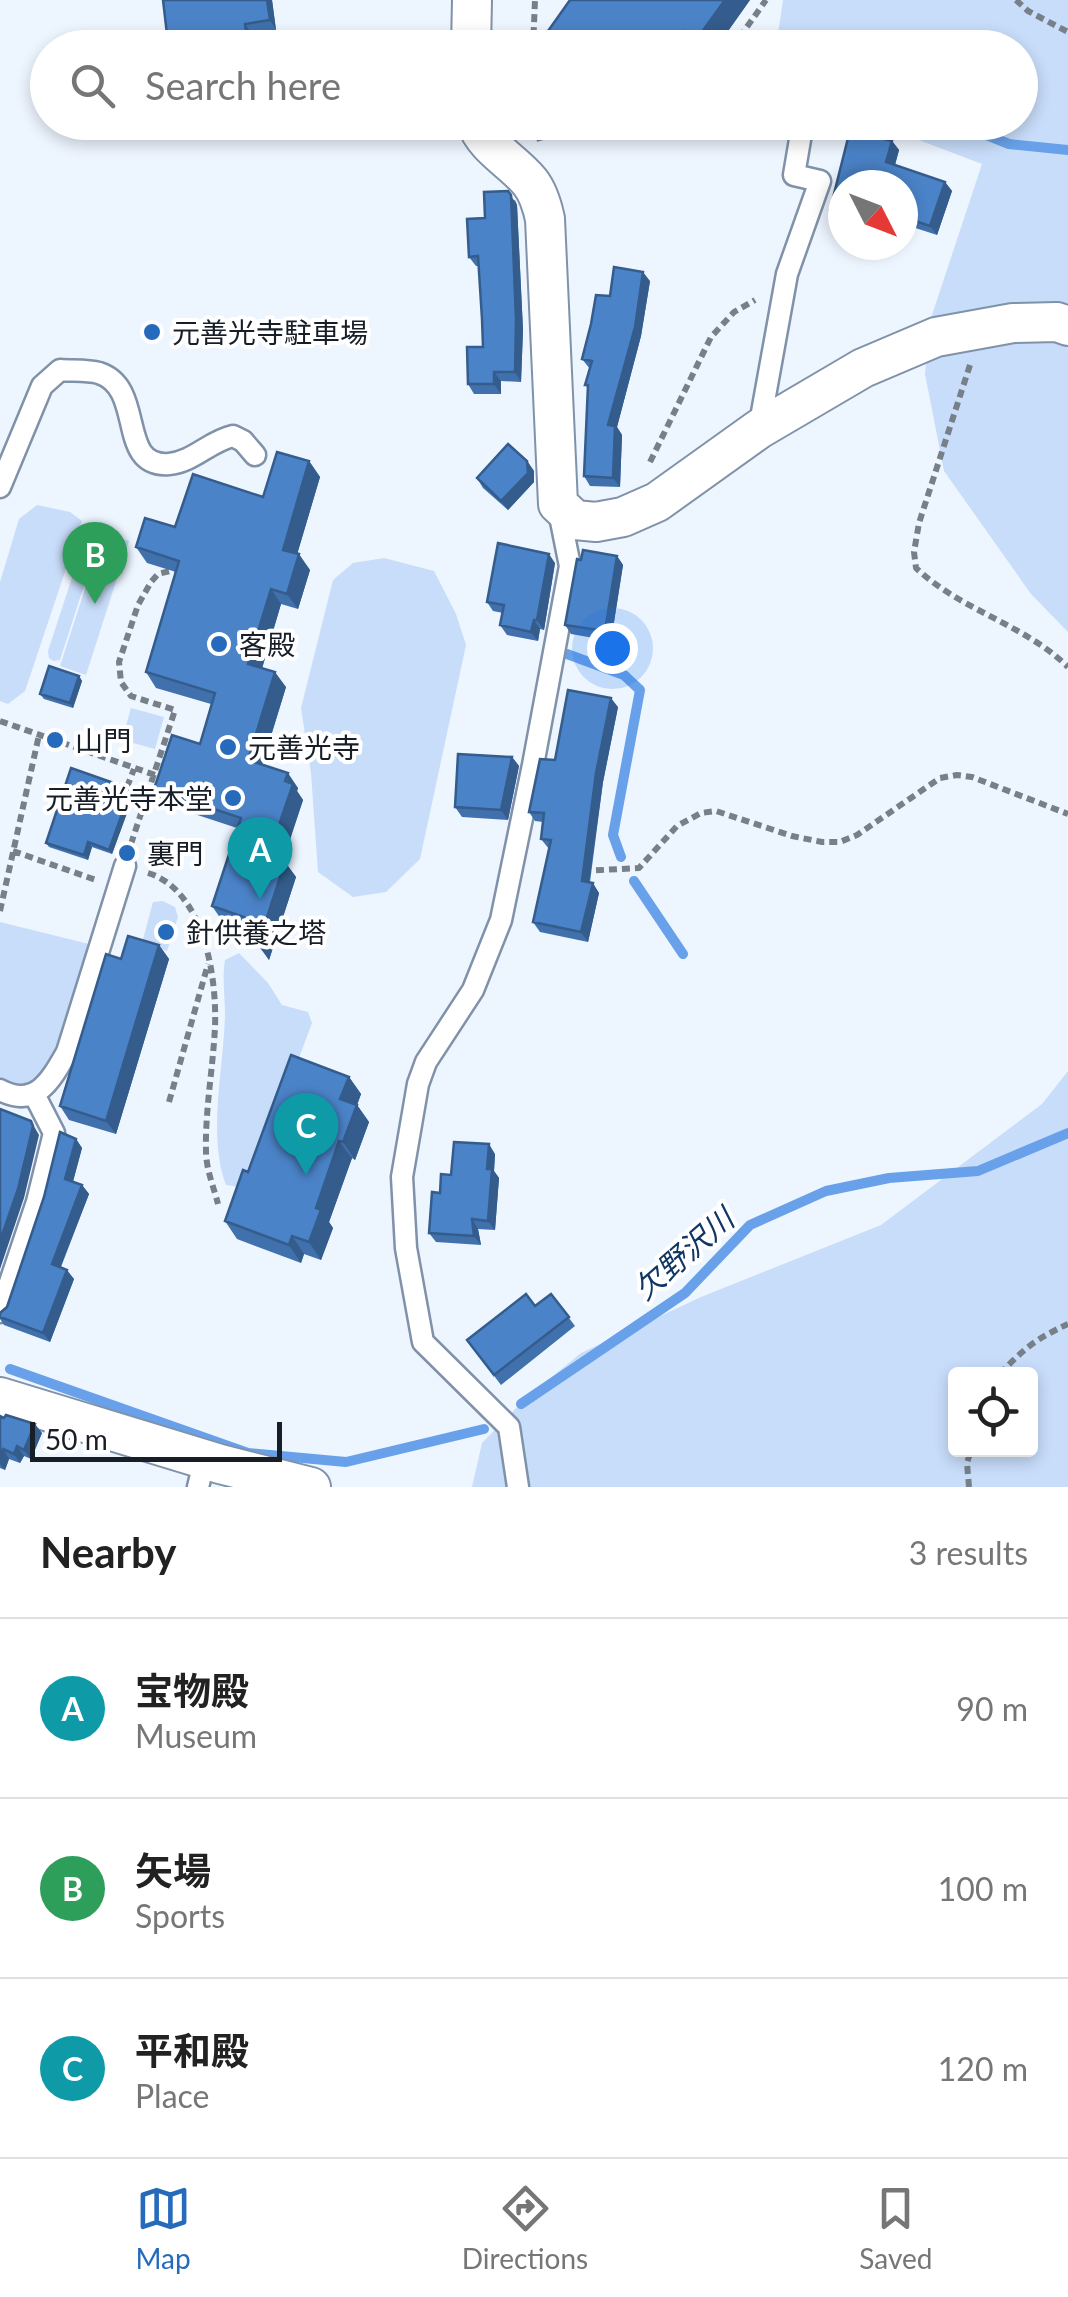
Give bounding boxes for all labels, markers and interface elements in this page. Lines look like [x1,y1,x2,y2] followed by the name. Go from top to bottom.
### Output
[30,30,1038,140] search box
[65,58,120,113] icon: search
[145,62,341,108] text: Search here
[828,170,918,260] north arrow
[172,315,368,349] place label: 元善光寺駐車場
[141,321,163,343] marker: 元善光寺駐車場
[62,522,128,604] pin: B
[587,623,638,674] your location
[239,627,295,661] place label: 客殿
[208,633,230,655] marker: 客殿
[75,723,131,757] place label: 山門
[44,729,66,751] marker: 山門
[248,730,360,764] place label: 元善光寺
[217,736,239,758] marker: 元善光寺
[45,781,213,815] place label: 元善光寺本堂
[222,787,244,809] marker: 元善光寺本堂
[228,816,292,899] pin: A
[147,836,203,870] place label: 裏門
[116,842,138,864] marker: 裏門
[186,915,326,949] place label: 針供養之塔
[155,921,177,943] marker: 針供養之塔
[274,1092,338,1175] pin: C
[626,1198,742,1306] water label: 欠野沢川
[948,1367,1038,1457] map controls
[948,1367,1038,1457] button: locate
[30,1417,282,1462] scale bar
[45,1422,108,1456] text: 50 m
[40,1527,177,1577] text: Nearby
[909,1533,1028,1572] text: 3 results
[135,1667,249,1713] text: 宝物殿
[61,1689,84,1728] text: A
[956,1689,1028,1728] text: 90 m
[135,1716,257,1755] text: Museum
[135,1847,211,1893] text: 矢場
[62,1869,83,1908] text: B
[938,1869,1028,1908] text: 100 m
[135,1896,225,1935] text: Sports
[135,2027,249,2073] text: 平和殿
[62,2049,83,2088] text: C
[938,2049,1028,2088] text: 120 m
[135,2076,209,2115] text: Place
[136,2181,191,2275] tab: Map
[462,2181,588,2275] tab: Directions
[859,2181,932,2275] tab: Saved

